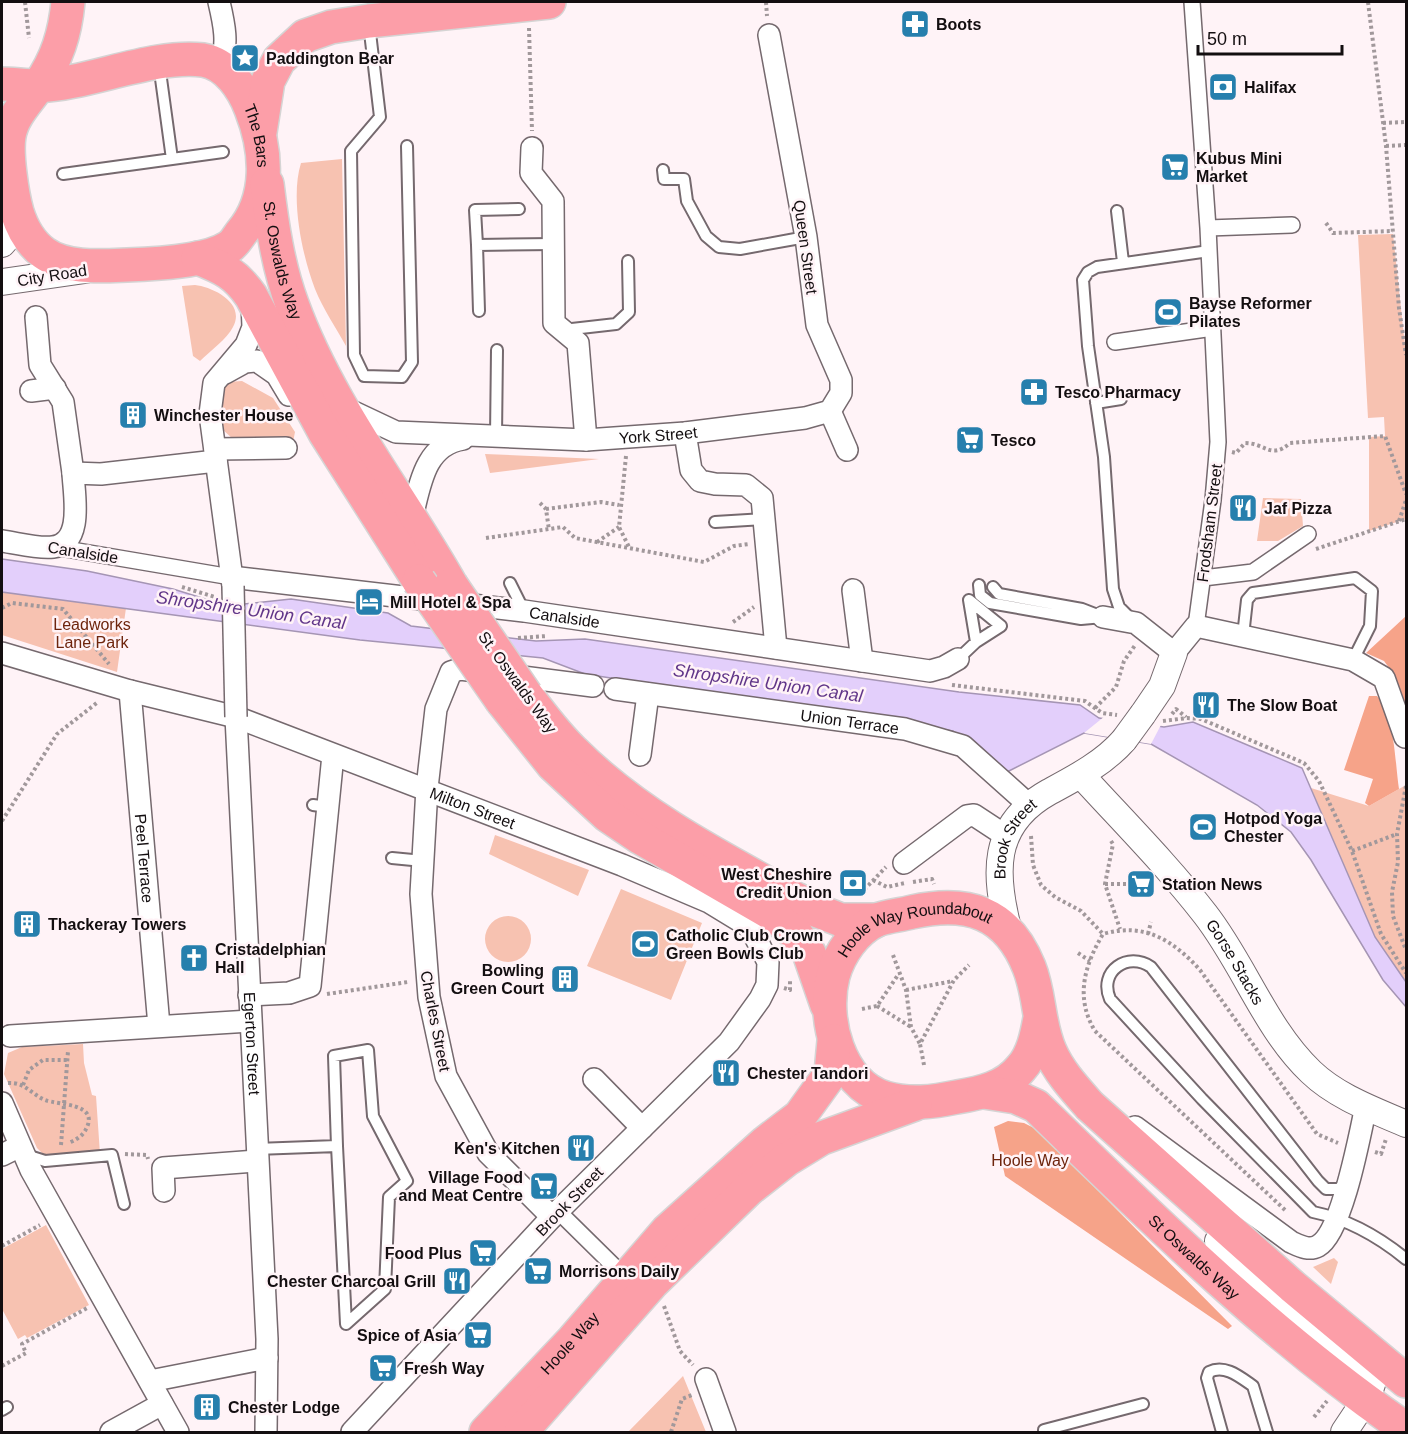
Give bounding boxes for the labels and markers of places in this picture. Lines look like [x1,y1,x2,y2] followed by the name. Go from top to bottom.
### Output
[899,8,931,40] pharmacy icon: Boots
[936,16,981,33] place label: Boots
[229,42,261,74] place icon: Paddington Bear
[266,50,394,67] place label: Paddington Bear
[1207,71,1239,103] bank icon: Halifax
[1244,79,1297,96] place label: Halifax
[1196,150,1282,185] place label: Kubus Mini Market
[1159,151,1191,183] supermarket icon: Kubus Mini Market
[1189,295,1312,330] place label: Bayse Reformer Pilates
[1152,296,1184,328] sports icon: Bayse Reformer Pilates
[1018,376,1050,408] pharmacy icon: Tesco Pharmacy
[1055,384,1181,401] place label: Tesco Pharmacy
[117,399,149,431] building icon: Winchester House
[154,407,294,424] place label: Winchester House
[954,424,986,456] supermarket icon: Tesco
[991,432,1036,449] place label: Tesco
[1227,492,1259,524] restaurant icon: Jaf Pizza
[1264,500,1332,517] place label: Jaf Pizza
[353,586,385,618] hotel icon: Mill Hotel & Spa
[390,594,511,611] place label: Mill Hotel & Spa
[1190,689,1222,721] restaurant icon: The Slow Boat
[1227,697,1338,714] place label: The Slow Boat
[1224,810,1322,845] place label: Hotpod Yoga Chester
[1187,811,1219,843] sports icon: Hotpod Yoga Chester
[721,866,832,901] place label: West Cheshire Credit Union
[837,867,869,899] bank icon: West Cheshire Credit Union
[1125,868,1157,900] supermarket icon: Station News
[1162,876,1263,893] place label: Station News
[11,908,43,940] building icon: Thackeray Towers
[48,916,187,933] place label: Thackeray Towers
[666,927,823,962] place label: Catholic Club Crown Green Bowls Club
[629,928,661,960] sports icon: Catholic Club Crown Green Bowls Club
[215,941,326,976] place label: Cristadelphian Hall
[178,942,210,974] church icon: Cristadelphian Hall
[451,962,545,997] place label: Bowling Green Court
[549,963,581,995] building icon: Bowling Green Court
[710,1057,742,1089] restaurant icon: Chester Tandori
[747,1065,869,1082] place label: Chester Tandori
[565,1132,597,1164] restaurant icon: Ken's Kitchen
[454,1140,560,1157] place label: Ken's Kitchen
[399,1169,523,1204] place label: Village Food and Meat Centre
[528,1170,560,1202] supermarket icon: Village Food and Meat Centre
[467,1237,499,1269] supermarket icon: Food Plus
[385,1245,462,1262] place label: Food Plus
[522,1255,554,1287] supermarket icon: Morrisons Daily
[559,1263,679,1280] place label: Morrisons Daily
[441,1265,473,1297] restaurant icon: Chester Charcoal Grill
[267,1273,436,1290] place label: Chester Charcoal Grill
[462,1319,494,1351] supermarket icon: Spice of Asia
[357,1327,457,1344] place label: Spice of Asia
[367,1352,399,1384] supermarket icon: Fresh Way
[404,1360,484,1377] place label: Fresh Way
[191,1391,223,1423] building icon: Chester Lodge
[228,1399,340,1416] place label: Chester Lodge

